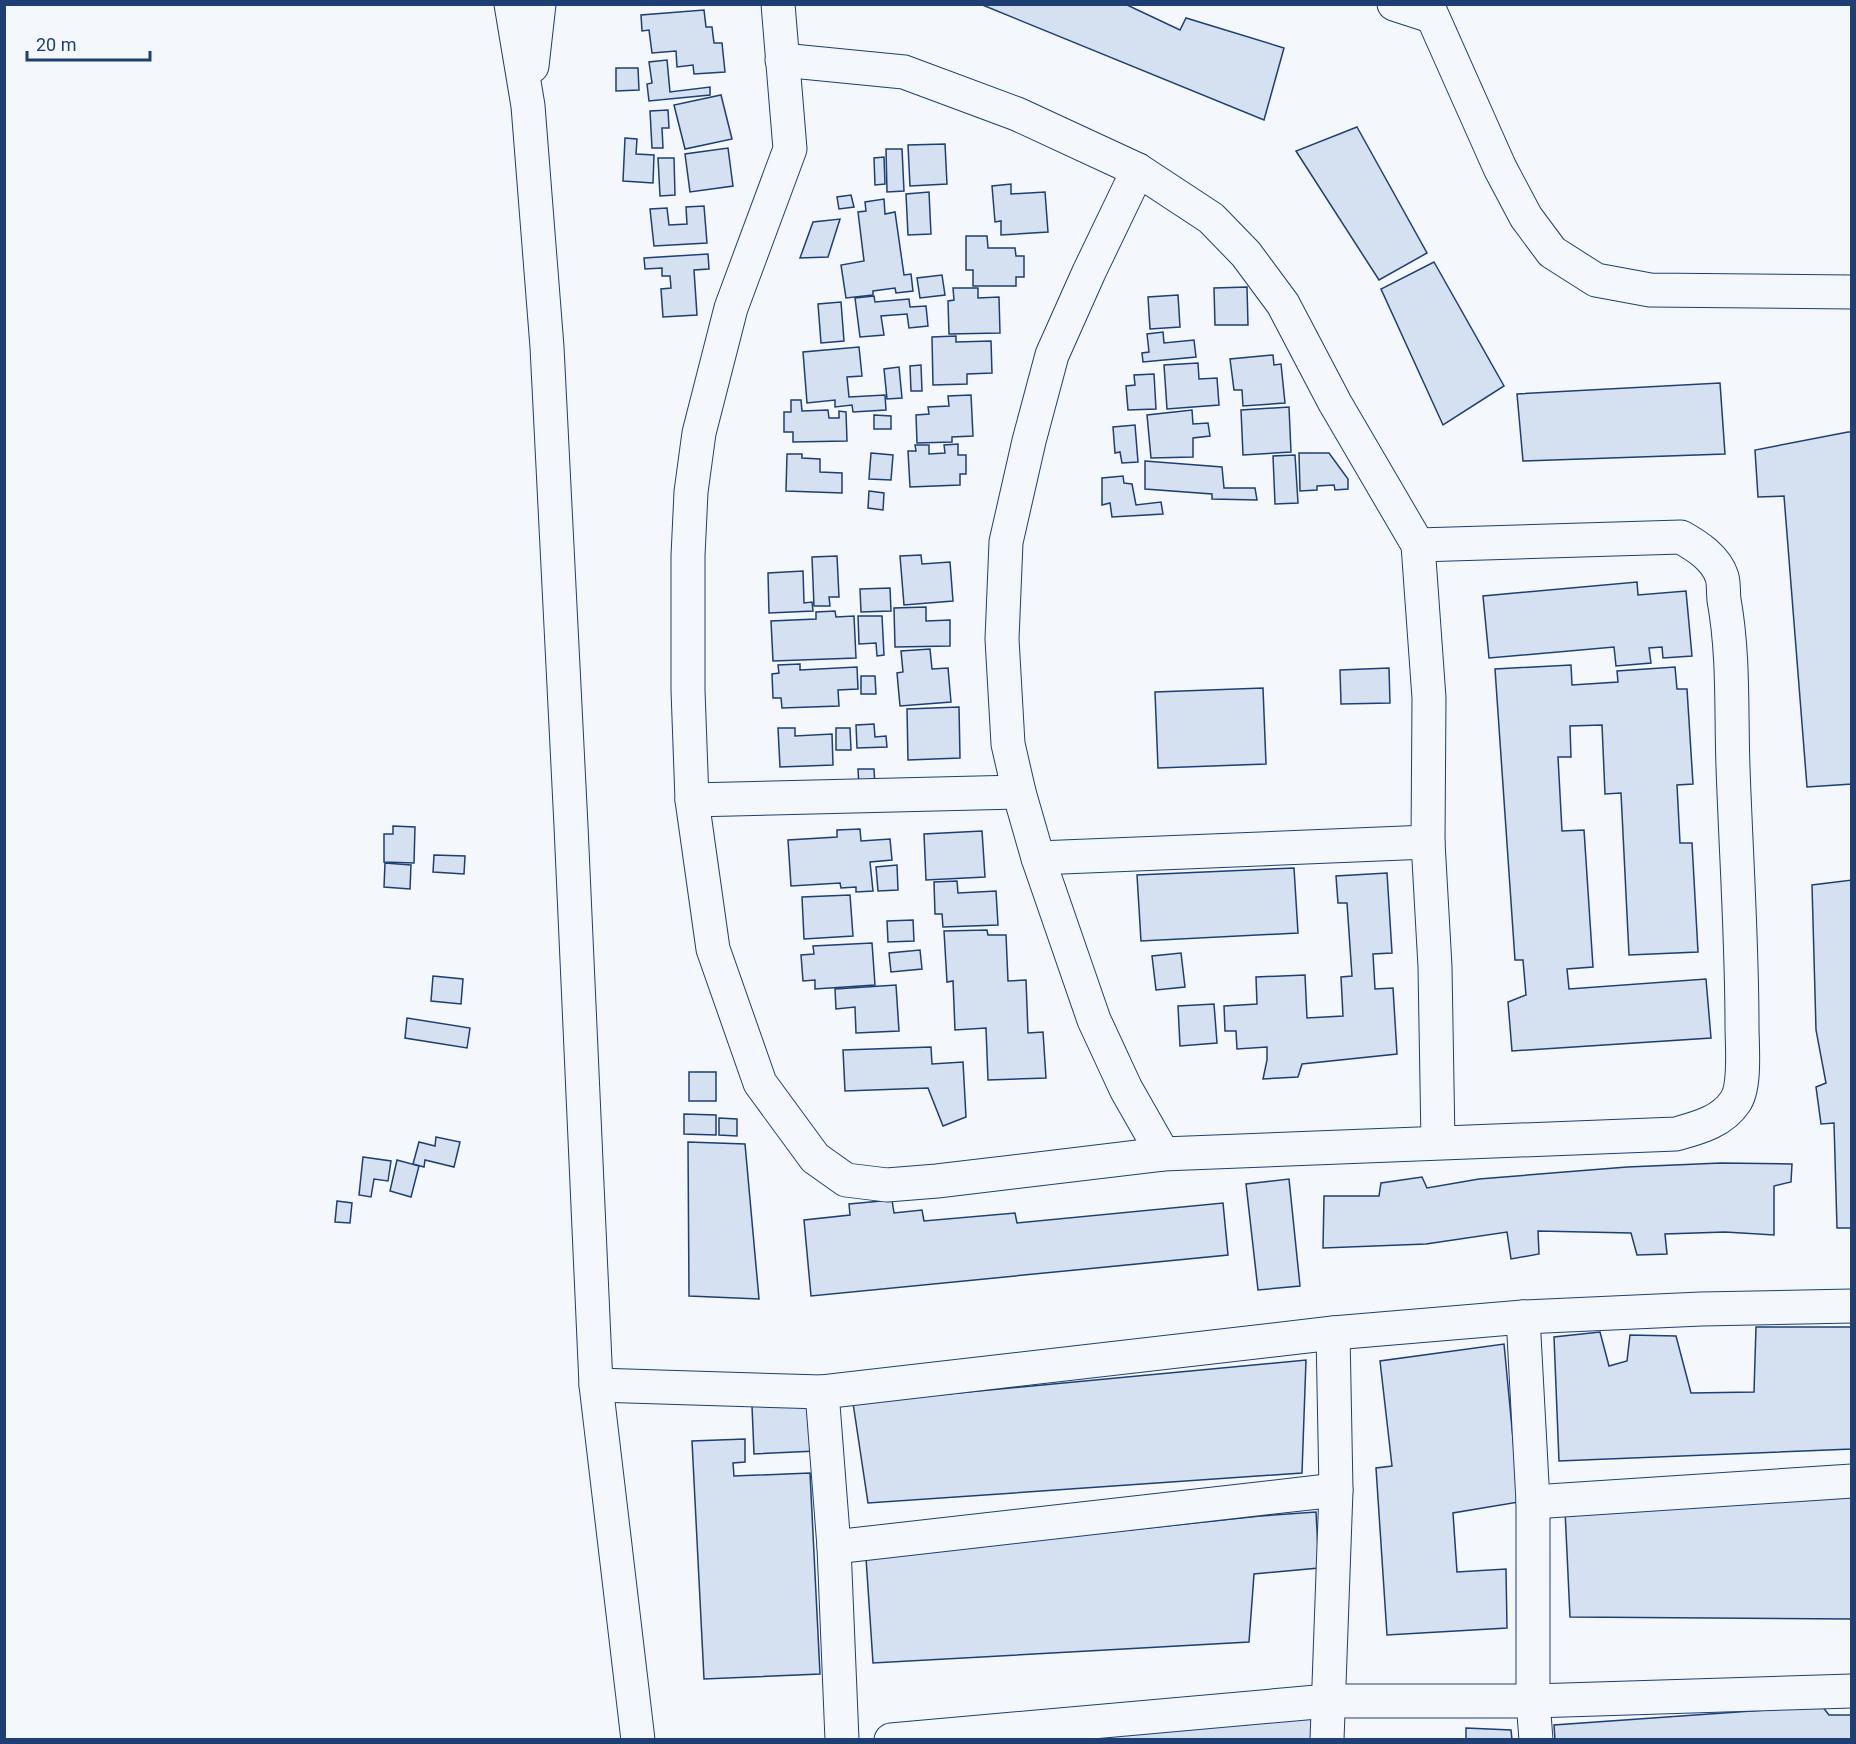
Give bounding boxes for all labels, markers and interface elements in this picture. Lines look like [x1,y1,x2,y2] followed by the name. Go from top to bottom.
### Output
[27,24,150,62] scale bar
[36,34,76,55] text: 20 m

